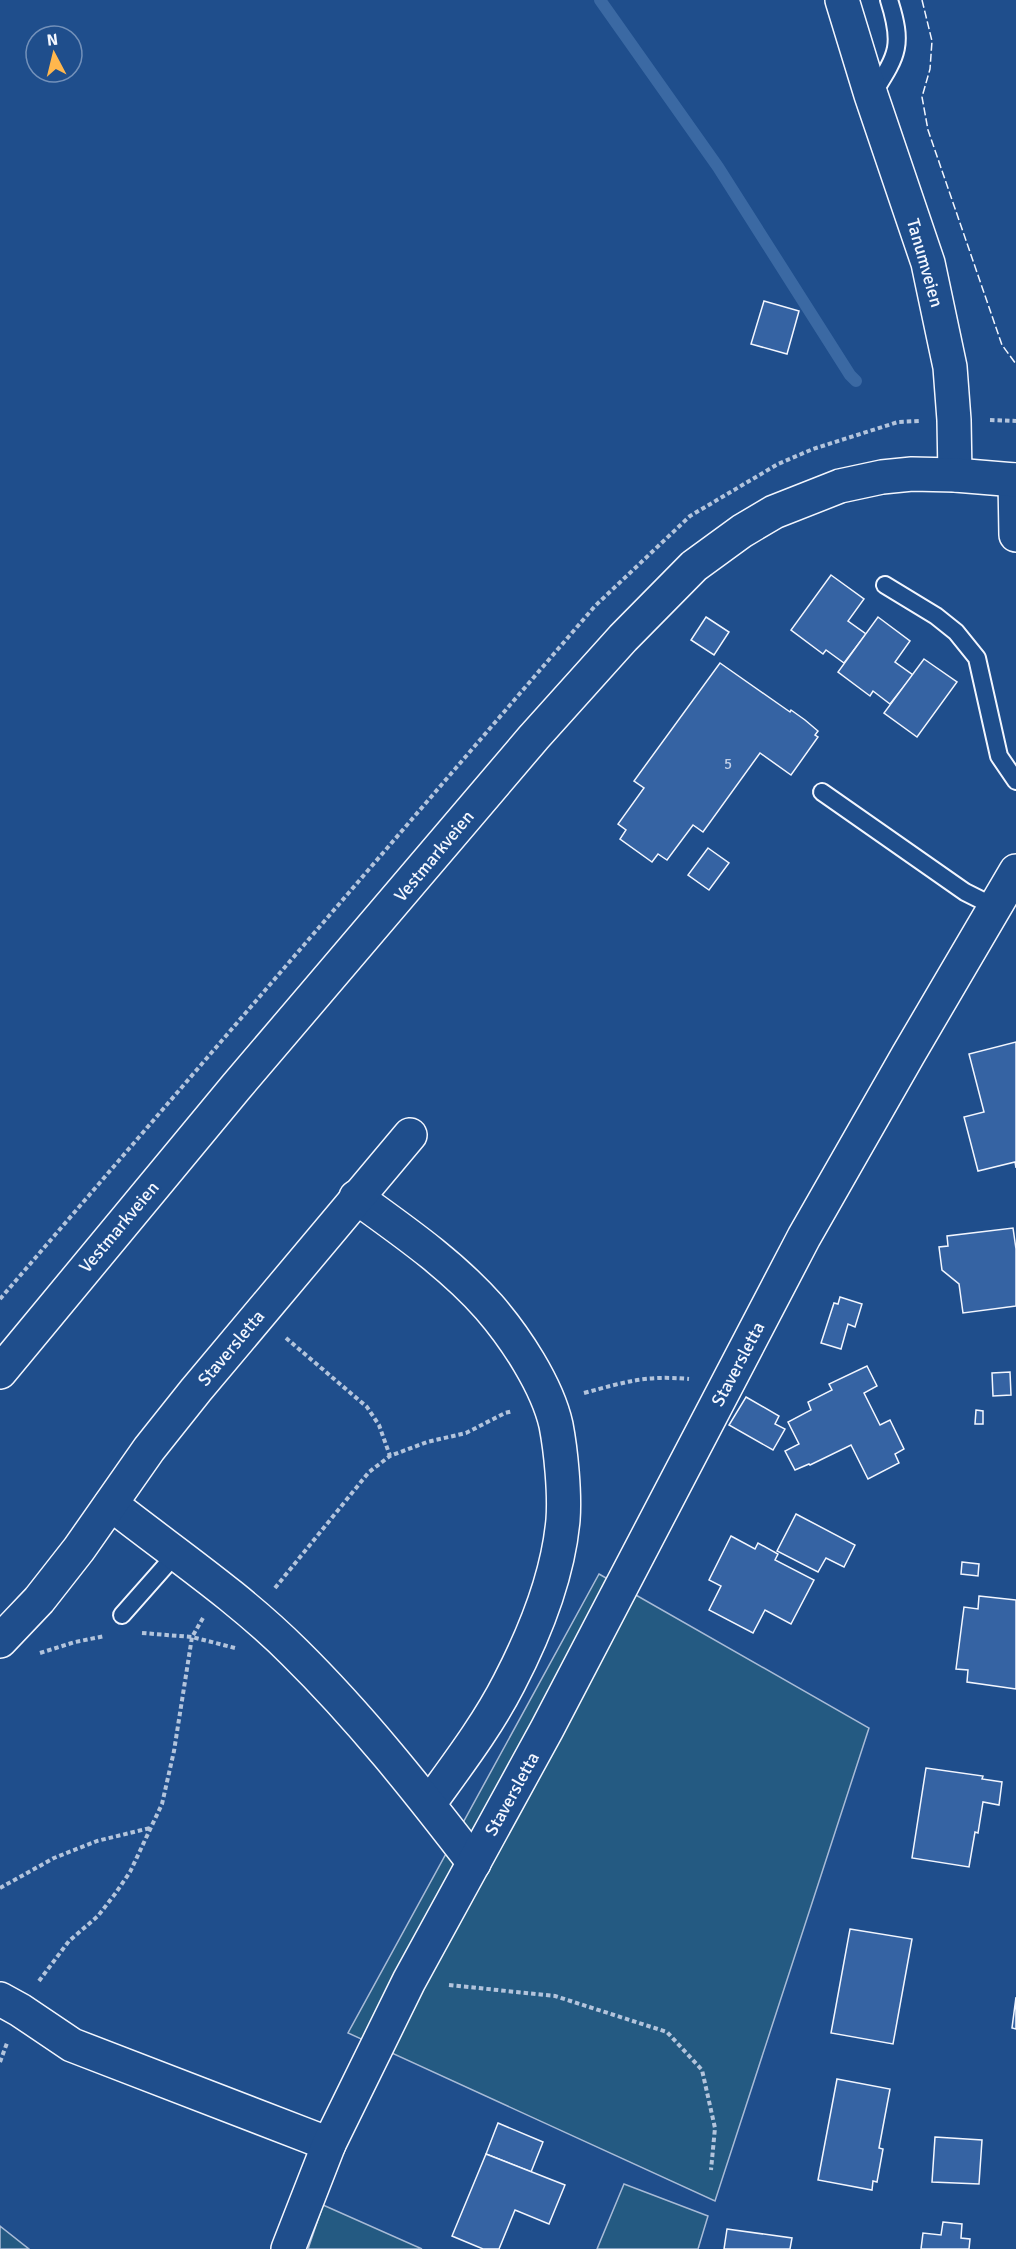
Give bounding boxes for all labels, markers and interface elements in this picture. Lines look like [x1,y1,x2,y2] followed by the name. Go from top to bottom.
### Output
[24,24,84,84] north arrow
[46,30,59,51] text: N
[902,216,948,310] street label: Tanumveien
[724,755,732,773] house number: 5
[389,806,479,906] street label: Vestmarkveien
[74,1177,164,1277] street label: Vestmarkveien
[193,1306,269,1390] street label: Staversletta
[707,1318,769,1410] street label: Staversletta
[480,1748,544,1840] street label: Staversletta

